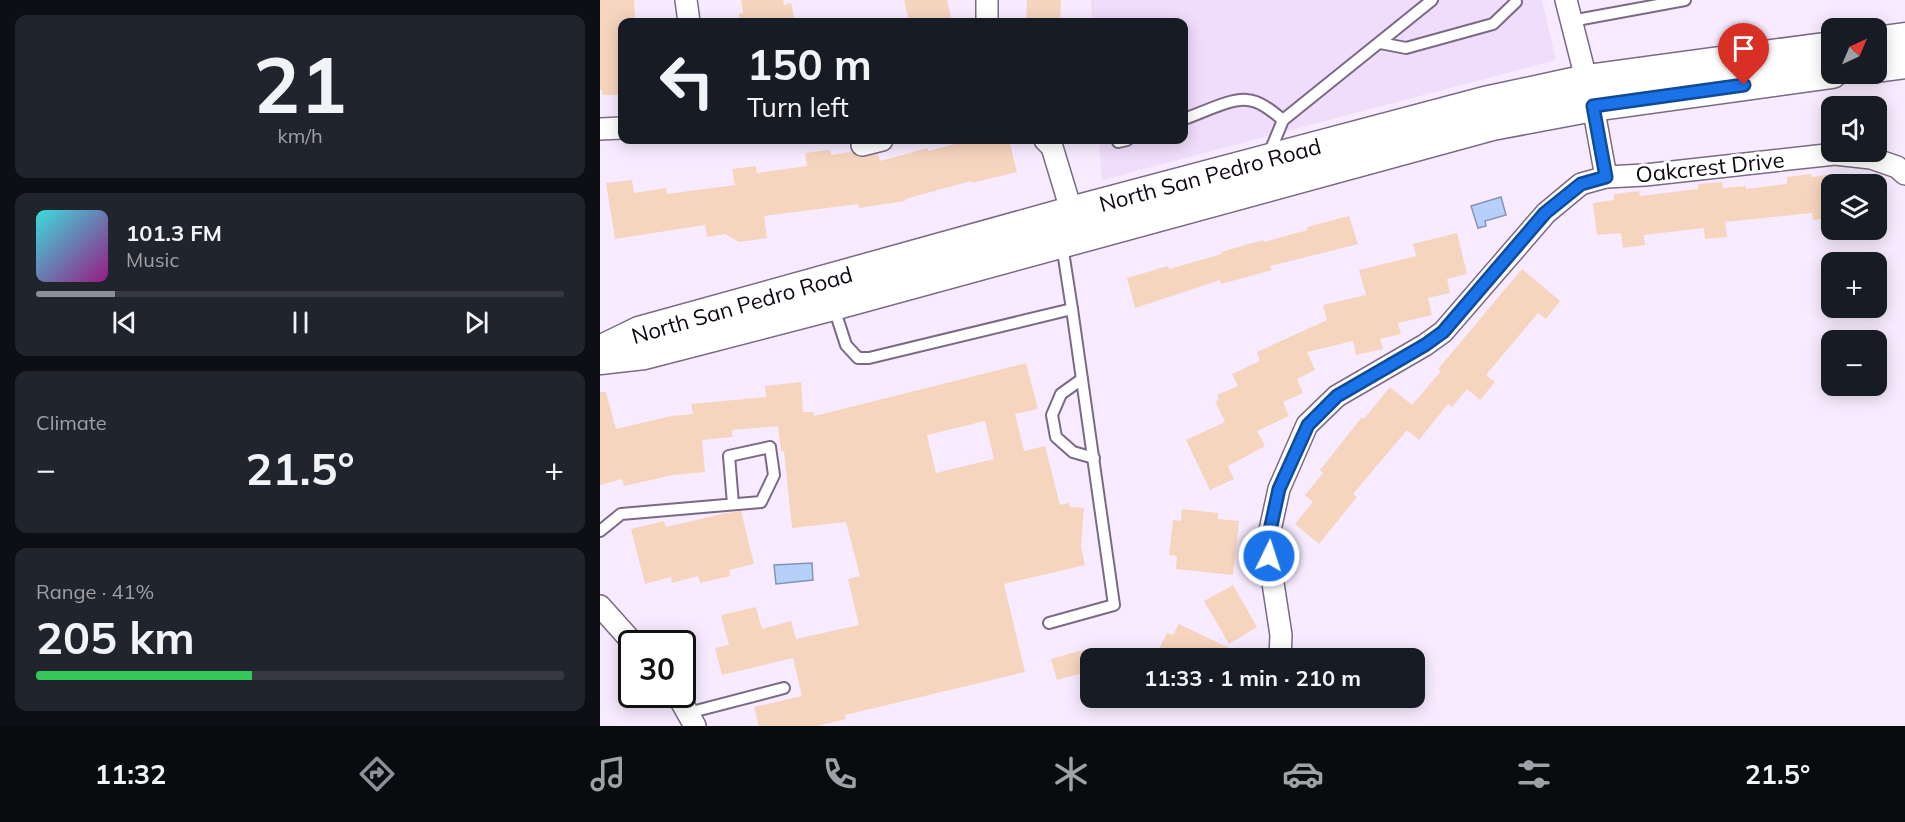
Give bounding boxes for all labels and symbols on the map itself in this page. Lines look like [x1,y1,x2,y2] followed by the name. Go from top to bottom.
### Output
[1821,18,1887,84] north arrow
[1718,23,1769,85] pin
[1096,132,1324,218] street label: North San Pedro Road
[1634,145,1786,189] street label: Oakcrest Drive
[628,260,856,350] street label: North San Pedro Road
[1237,524,1301,588] position arrow
[618,630,696,708] speed limit sign: 30

